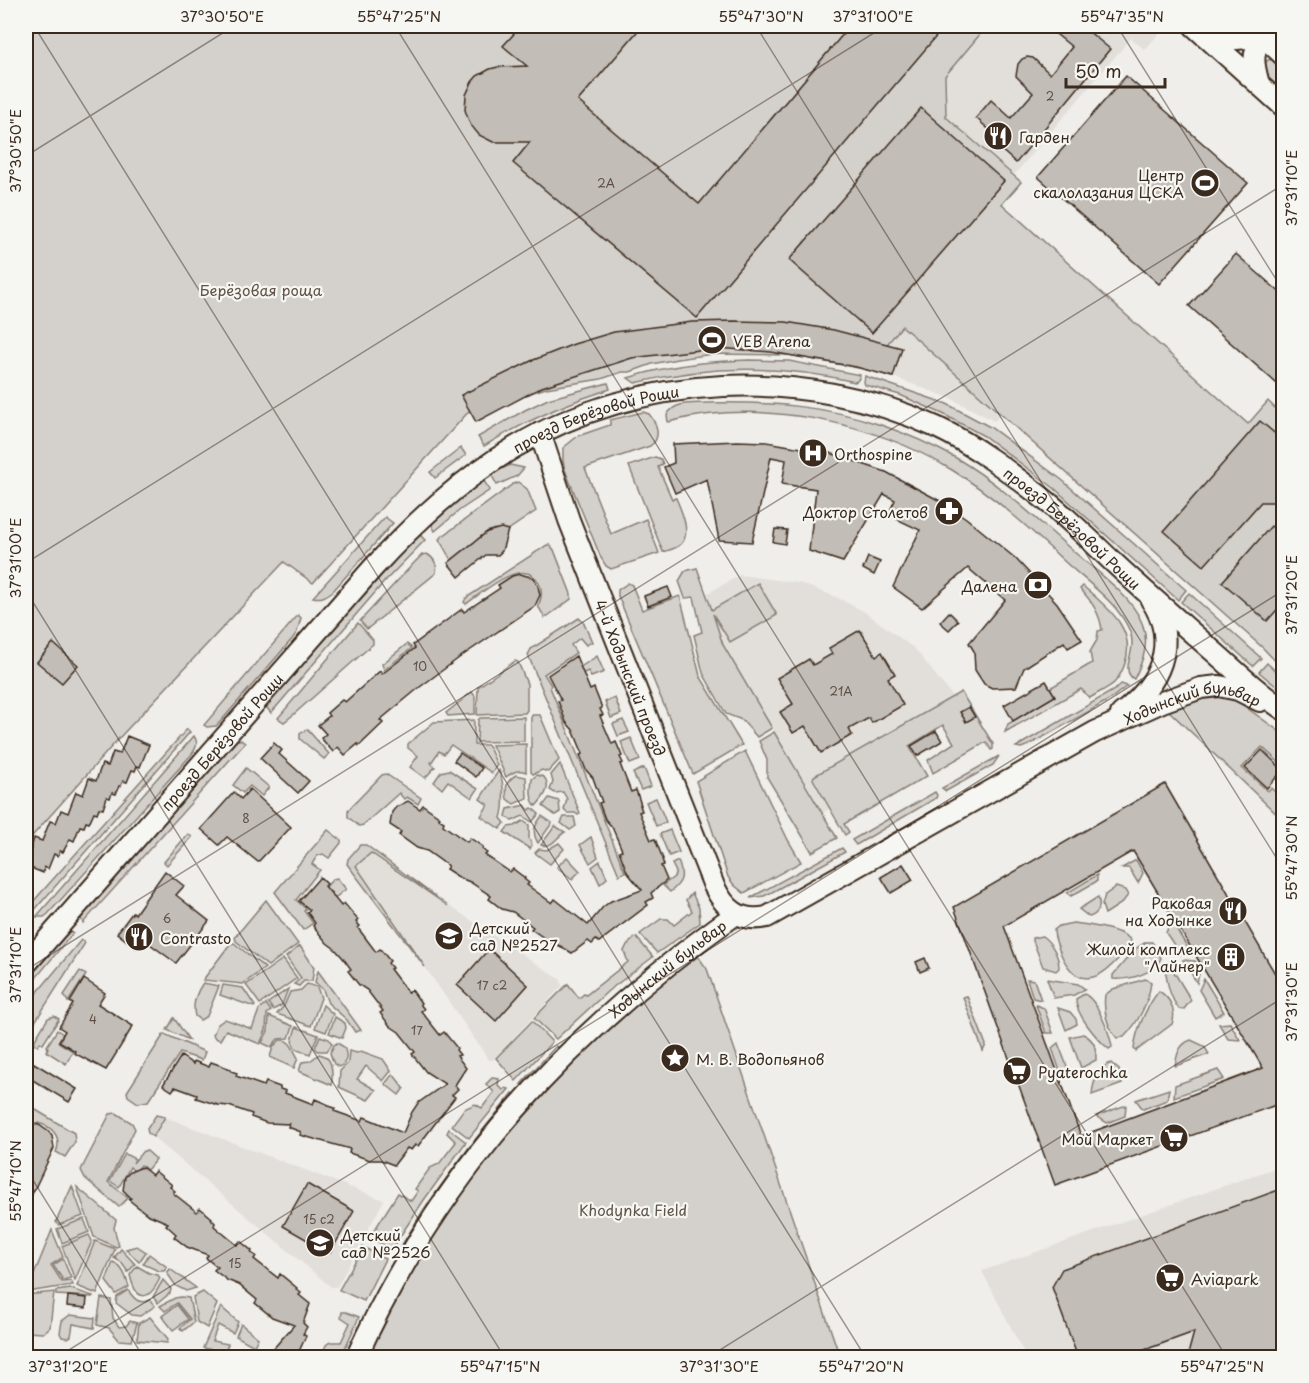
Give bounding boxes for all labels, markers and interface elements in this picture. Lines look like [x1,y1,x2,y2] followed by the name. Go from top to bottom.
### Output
[180,4,264,27] text: 37°30'50"E
[357,4,441,27] text: 55°47'25"N
[718,4,804,27] text: 55°47'30"N
[833,4,913,27] text: 37°31'00"E
[1080,4,1164,27] text: 55°47'35"N
[1066,51,1165,89] scale bar
[1075,57,1122,84] text: 50 m
[1046,87,1054,105] house number: 2
[3,109,26,193] text: 37°30'50"E
[982,120,1014,152] restaurant icon: Гарден
[1019,125,1070,148] place label: Гарден
[1279,150,1302,226] text: 37°31'10"E
[1033,163,1184,203] place label: Центр скалолазания ЦСКА
[1189,167,1221,199] sports icon: Центр скалолазания ЦСКА
[597,174,615,192] house number: 2А
[200,278,323,301] park label: Берёзовая роща
[696,324,728,356] sports icon: VEB Arena
[733,329,811,352] place label: VEB Arena
[508,379,680,458] street label: проезд Берёзовой Рощи
[797,437,829,469] hospital icon: Orthospine
[834,442,913,465] place label: Orthospine
[999,461,1147,594] street label: проезд Берёзовой Рощи
[933,495,965,527] pharmacy icon: Доктор Столетов
[802,500,928,523] place label: Доктор Столетов
[3,518,26,598] text: 37°31'00"E
[1279,555,1302,635] text: 37°31'20"E
[1022,569,1054,601] bank icon: Далена
[961,574,1018,597] place label: Далена
[590,596,673,759] street label: 4-й Ходынский проезд
[413,657,427,675] house number: 10
[154,667,288,815] street label: проезд Берёзовой Рощи
[1119,674,1266,730] street label: Ходынский бульвар
[829,682,853,700] house number: 21А
[242,809,250,827] house number: 8
[1279,815,1302,901] text: 55°47'30"N
[1125,891,1212,931] place label: Раковая на Ходынке
[1217,895,1249,927] restaurant icon: Раковая на Ходынке
[163,909,171,927] house number: 6
[603,913,731,1022] street label: Ходынский бульвар
[469,916,558,956] place label: Детский сад №2527
[433,920,465,952] school or university icon: Детский сад №2527
[123,921,155,953] restaurant icon: Contrasto
[160,926,231,949] place label: Contrasto
[3,927,26,1003] text: 37°31'10"E
[1086,937,1210,977] place label: Жилой комплекс "Лайнер"
[1215,941,1247,973] building icon: Жилой комплекс "Лайнер"
[1279,962,1302,1042] text: 37°31'30"E
[477,976,507,994] house number: 17 с2
[89,1010,97,1028] house number: 4
[411,1021,423,1039] house number: 17
[659,1042,691,1074] place icon: М. В. Водопьянов
[696,1047,825,1070] place label: М. В. Водопьянов
[1001,1055,1033,1087] supermarket icon: Pyaterochka
[1038,1060,1128,1083] place label: Pyaterochka
[1158,1122,1190,1154] supermarket icon: Мой Маркет
[1062,1127,1154,1150] place label: Мой Маркет
[3,1140,26,1222] text: 55°47'10"N
[579,1198,687,1221] park label: Khodynka Field
[303,1210,335,1228] house number: 15 с2
[340,1223,431,1263] place label: Детский сад №2526
[304,1227,336,1259] school or university icon: Детский сад №2526
[228,1254,242,1272] house number: 15
[1154,1262,1186,1294] supermarket icon: Aviapark
[1191,1267,1259,1290] place label: Aviapark
[28,1354,108,1377] text: 37°31'20"E
[459,1354,541,1377] text: 55°47'15"N
[679,1354,759,1377] text: 37°31'30"E
[818,1354,904,1377] text: 55°47'20"N
[1180,1354,1264,1377] text: 55°47'25"N

